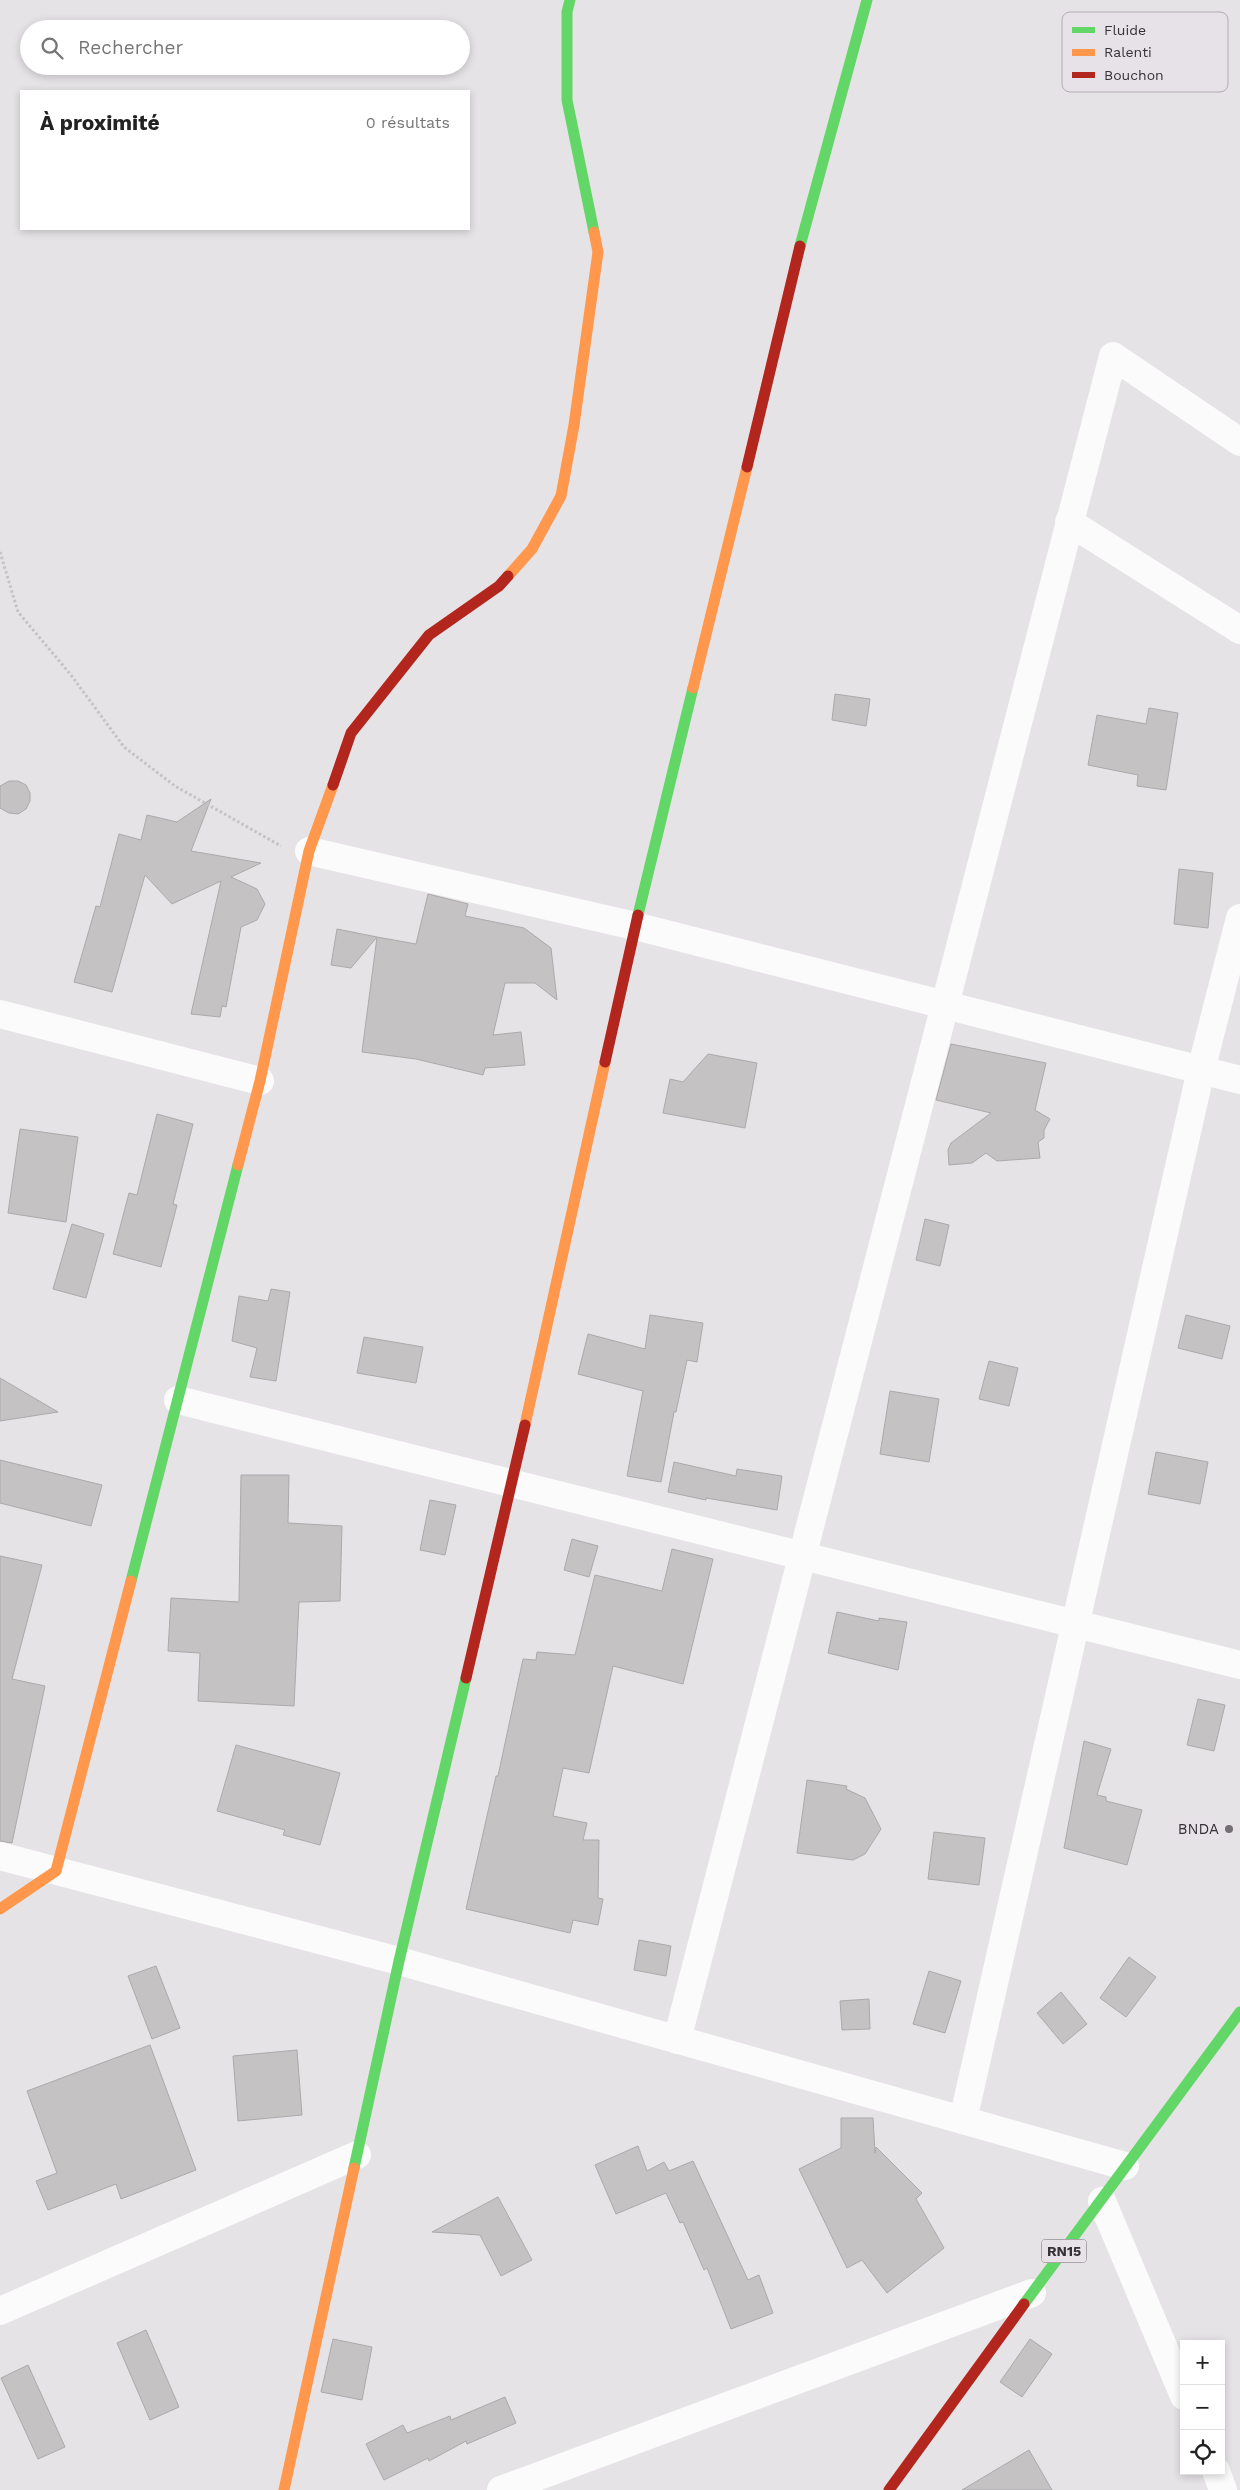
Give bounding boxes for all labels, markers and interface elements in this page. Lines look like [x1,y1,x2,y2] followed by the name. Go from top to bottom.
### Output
[1062,12,1228,92] legend
[20,20,470,75] search box
[1104,22,1146,38] text: Fluide
[38,34,66,62] icon: search
[78,36,183,59] text: Rechercher
[1104,44,1152,60] text: Ralenti
[1104,67,1164,83] text: Bouchon
[40,110,160,135] text: À proximité
[366,113,450,132] text: 0 résultats
[1178,1820,1219,1838] place label: BNDA
[1223,1823,1235,1835] marker: BNDA
[1042,2240,1086,2262] road number: RN15
[1180,2340,1225,2475] map controls
[1180,2340,1225,2385] button: +
[1180,2385,1225,2430] button: −
[1180,2430,1225,2475] button: locate

